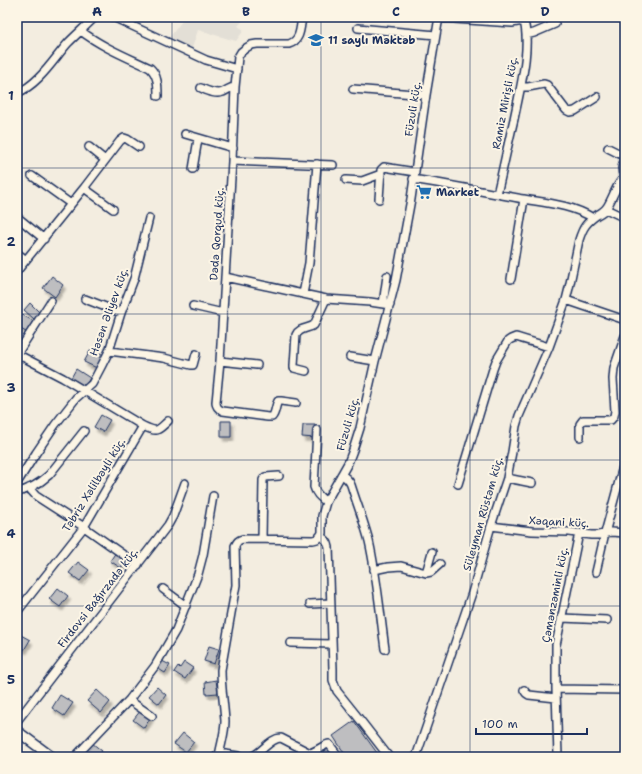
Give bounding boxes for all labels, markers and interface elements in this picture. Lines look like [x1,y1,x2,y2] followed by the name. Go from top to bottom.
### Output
[92,3,102,20] text: A
[242,3,250,20] text: B
[392,3,400,20] text: C
[540,3,550,20] text: D
[307,31,325,49] school or university icon: 11 saylı Məktəb
[328,33,415,48] place label: 11 saylı Məktəb
[489,55,521,150] street label: Ramiz Mirişli küç.
[401,80,425,138] street label: Füzuli küç.
[8,87,14,104] text: 1
[415,183,433,201] supermarket icon: Market
[436,185,480,200] place label: Market
[206,187,228,281] street label: Dədə Qorqud küç.
[6,233,16,250] text: 2
[86,266,132,358] street label: Həsən Əliyev küç.
[6,379,16,396] text: 3
[333,395,363,453] street label: Füzuli küç.
[59,435,129,535] street label: Təbriz Xəlilbəyli küç.
[459,455,507,573] street label: Süleyman Rüstəm küç.
[529,513,590,531] street label: Xəqani küç.
[6,525,16,542] text: 4
[54,545,142,651] street label: Firdovsi Bağırzadə küç.
[538,546,572,644] street label: Çəmənzəminli küç.
[7,671,15,688] text: 5
[476,710,587,736] scale bar
[482,716,518,732] text: 100 m

